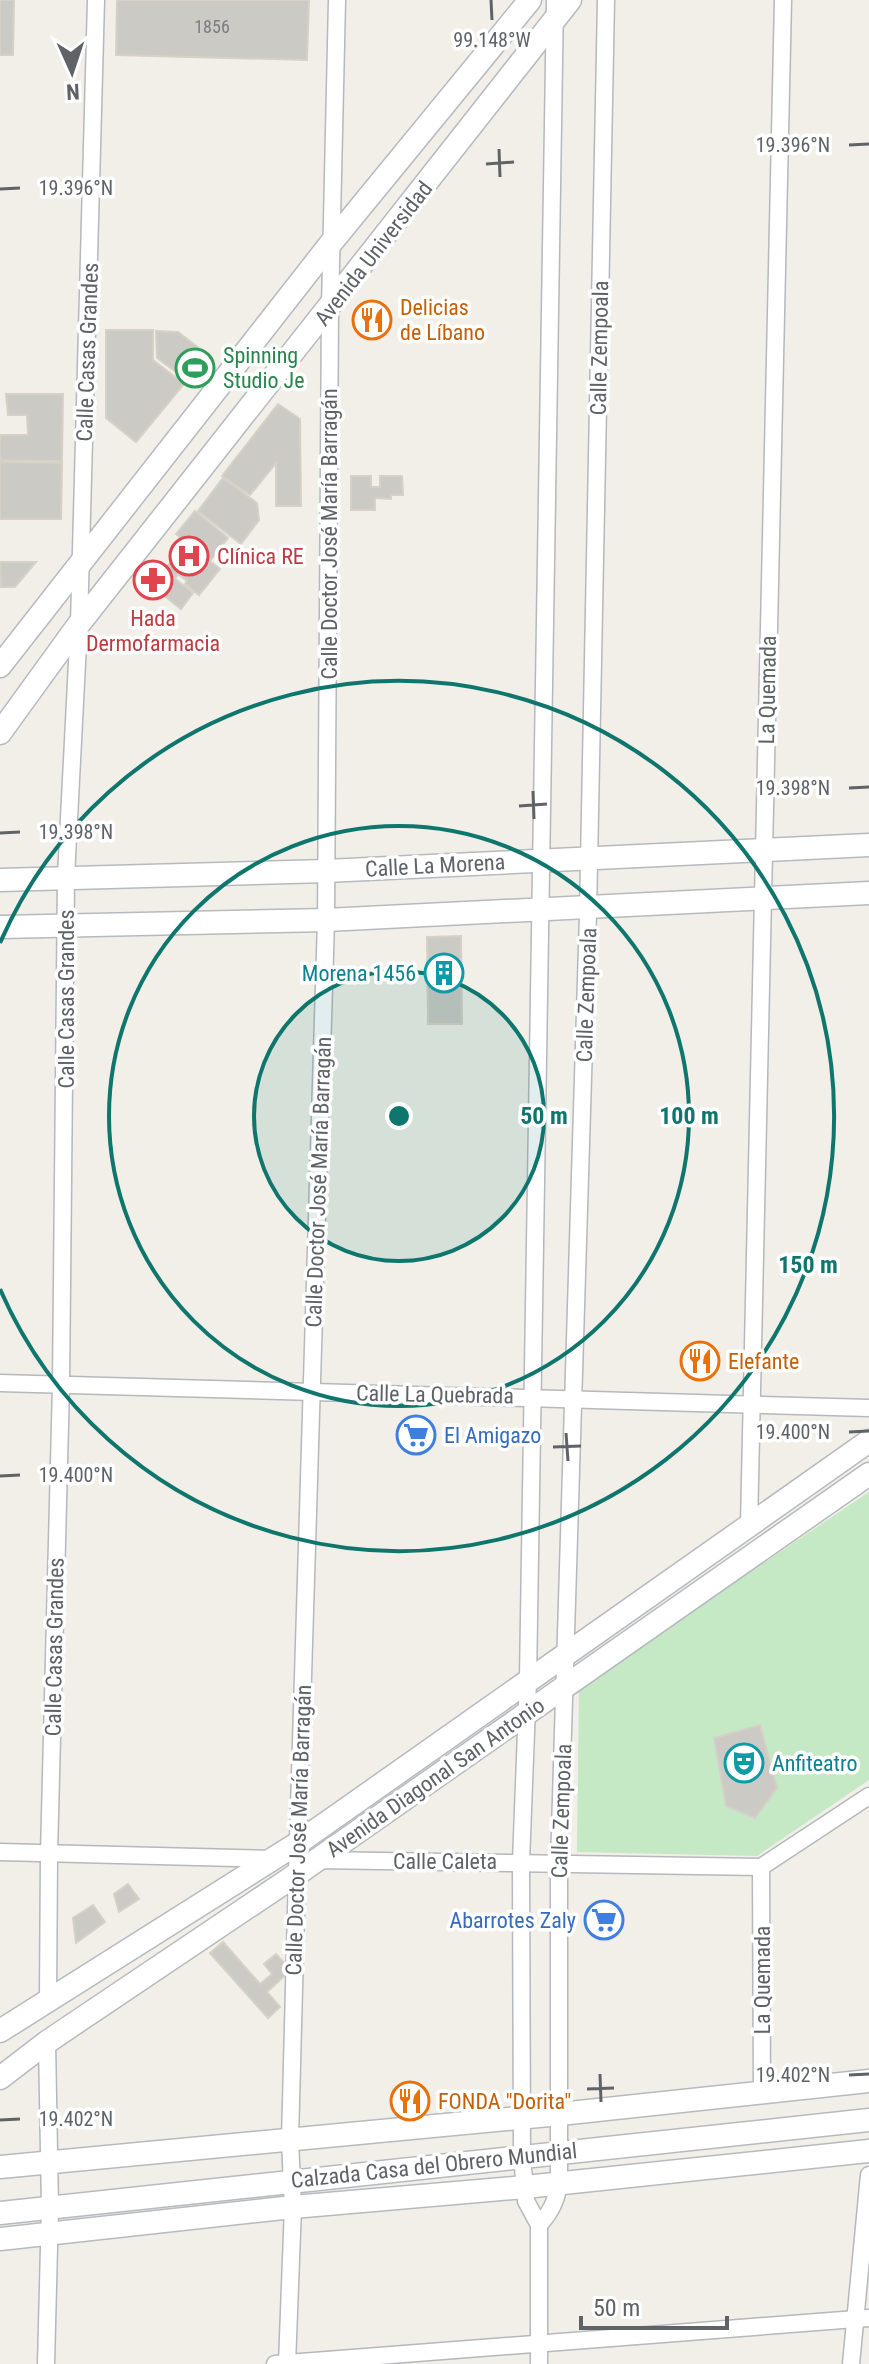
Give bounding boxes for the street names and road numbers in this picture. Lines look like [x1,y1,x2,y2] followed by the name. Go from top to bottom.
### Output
[309,176,437,330] street label: Avenida Universidad
[72,262,103,442] street label: Calle Casas Grandes
[586,280,613,416] street label: Calle Zempoala
[317,388,342,680] street label: Calle Doctor José María Barragán
[754,635,781,745] street label: La Quemada
[364,849,506,882] street label: Calle La Morena
[54,910,79,1088] street label: Calle Casas Grandes
[572,927,601,1063] street label: Calle Zempoala
[301,1036,336,1328] street label: Calle Doctor José María Barragán
[356,1381,514,1408] street label: Calle La Quebrada
[40,1557,69,1737] street label: Calle Casas Grandes
[281,1684,316,1976] street label: Calle Doctor José María Barragán
[321,1693,549,1862] street label: Avenida Diagonal San Antonio
[547,1743,576,1879] street label: Calle Zempoala
[393,1849,497,1874] street label: Calle Caleta
[750,1926,775,2034] street label: La Quemada
[290,2138,578,2193] street label: Calzada Casa del Obrero Mundial

